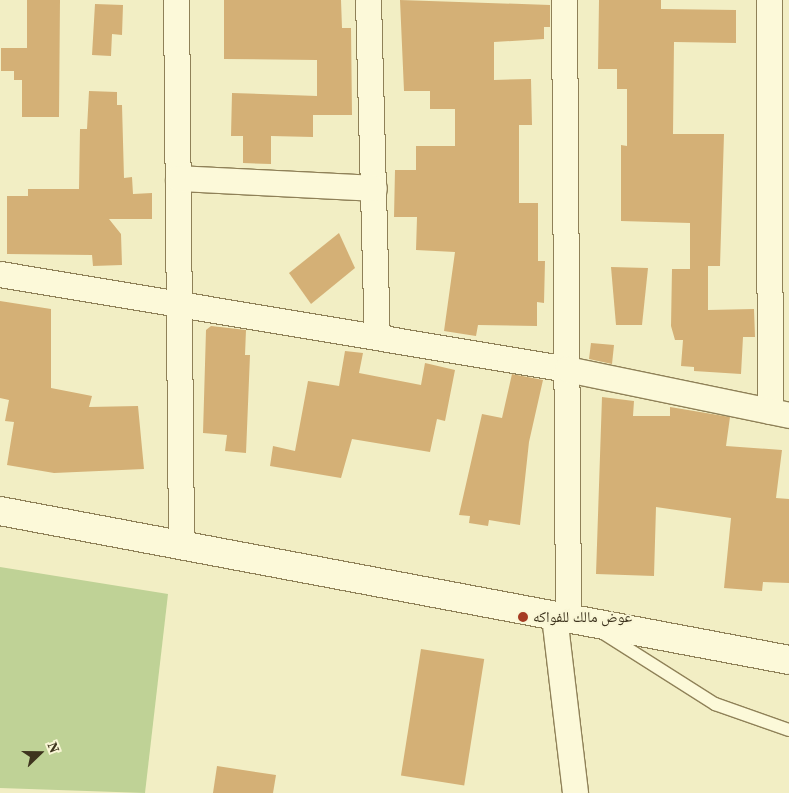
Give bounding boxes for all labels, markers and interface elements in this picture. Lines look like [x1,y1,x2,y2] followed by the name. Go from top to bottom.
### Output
[533,608,632,626] place label: عوض مالك للفواكه
[517,611,529,623] marker: عوض مالك للفواكه
[15,728,65,778] north arrow
[43,739,65,756] text: N

